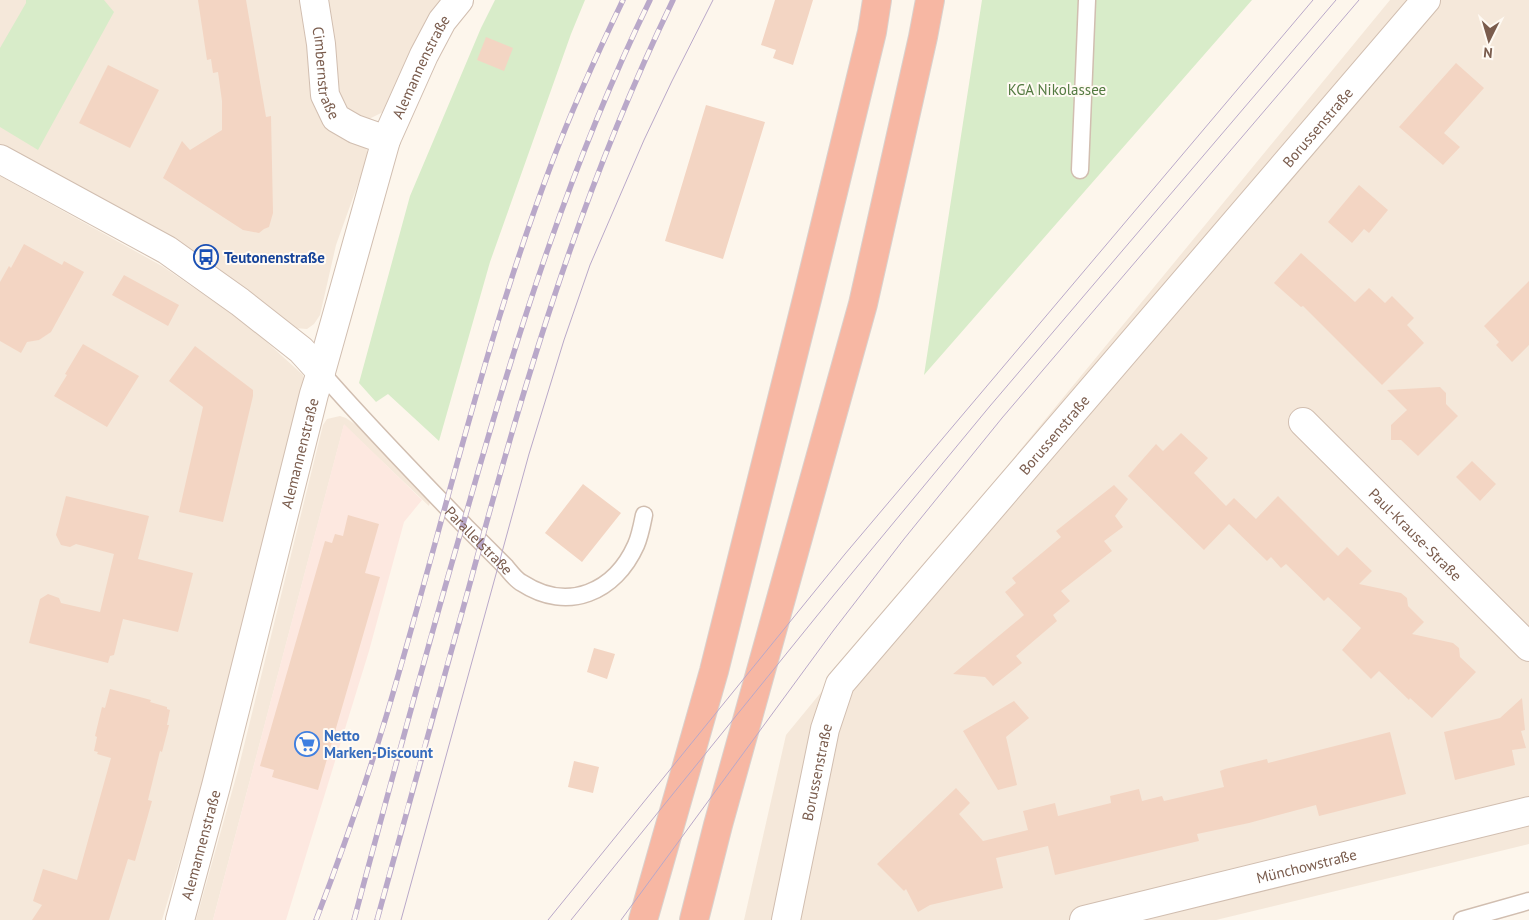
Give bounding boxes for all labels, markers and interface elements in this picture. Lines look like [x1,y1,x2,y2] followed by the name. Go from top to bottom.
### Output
[387,10,453,121] street label: Alemannenstraße
[1464,15,1514,65] north arrow
[309,25,345,122] street label: Cimbernstraße
[1482,44,1493,62] text: N
[1008,80,1106,99] park label: KGA Nikolassee
[1278,83,1357,171] street label: Borussenstraße
[193,244,219,270] bus stop icon: Teutonenstraße
[224,248,325,267] place label: Teutonenstraße
[1014,391,1093,478] street label: Borussenstraße
[276,396,322,510] street label: Alemannenstraße
[1365,484,1466,585] street label: Paul-Krause-Straße
[441,502,518,578] street label: Parallelstraße
[797,721,836,822] street label: Borussenstraße
[324,726,434,762] place label: Netto Marken-Discount
[294,731,320,757] supermarket icon: Netto Marken-Discount
[176,788,224,902] street label: Alemannenstraße
[1254,844,1359,887] street label: Münchowstraße

